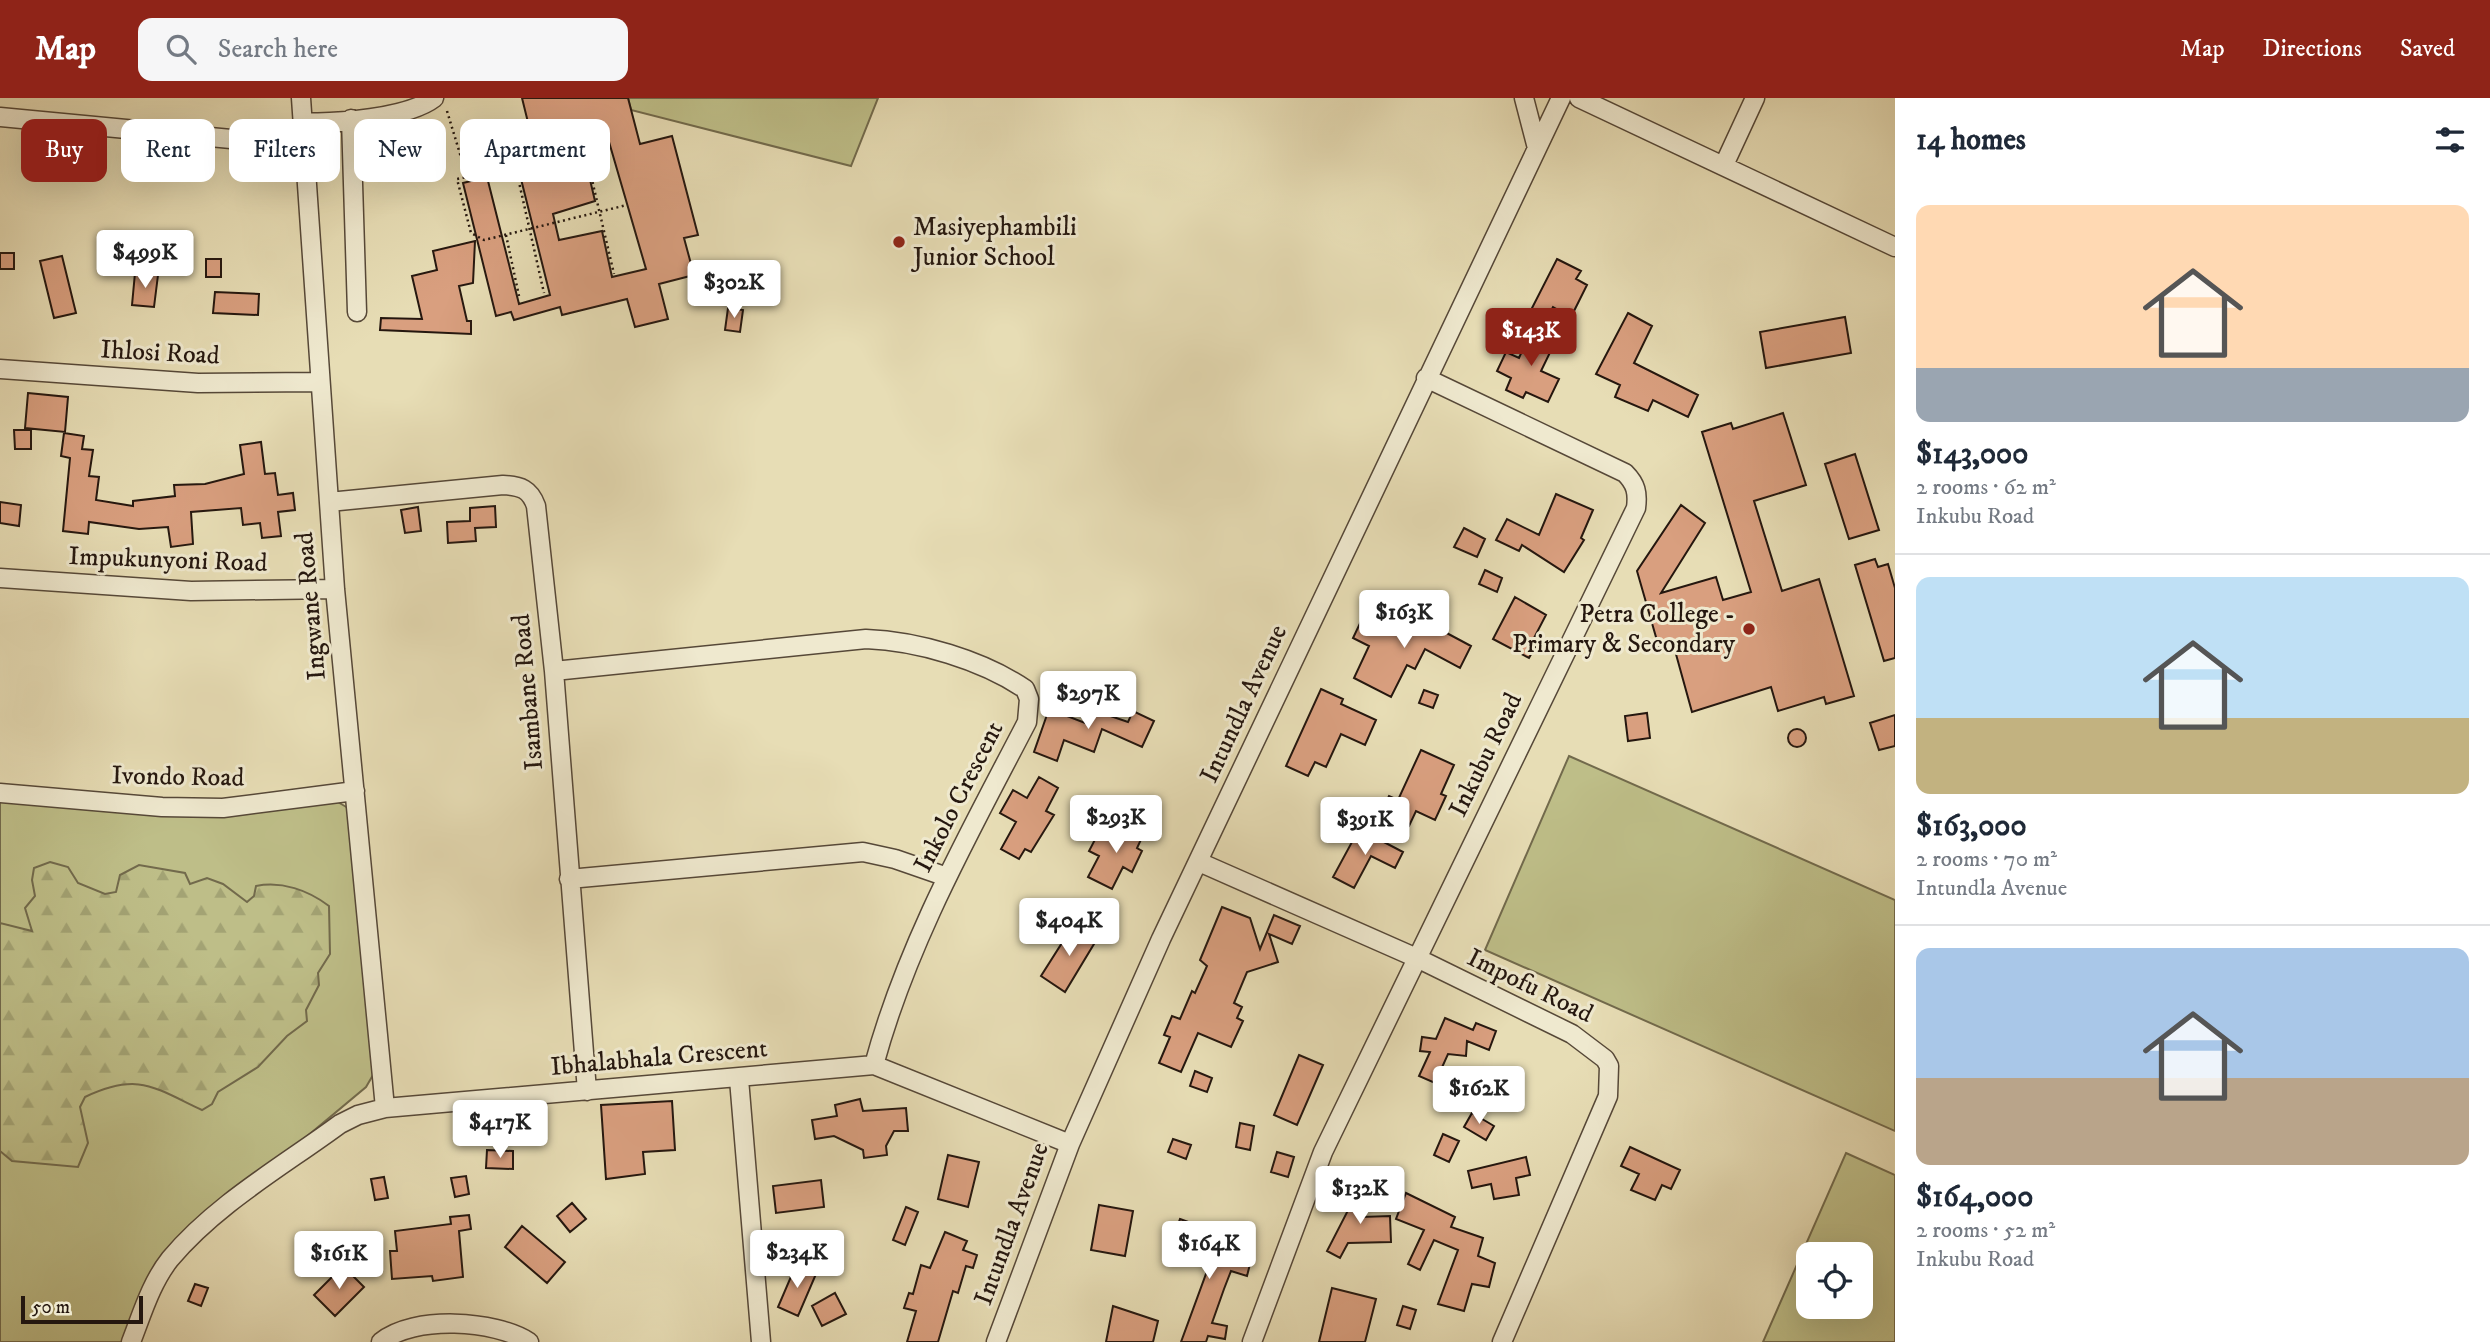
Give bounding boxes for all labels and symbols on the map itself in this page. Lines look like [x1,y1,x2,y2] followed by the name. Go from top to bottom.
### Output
[911,211,1077,274] place label: Masiyephambili Junior School
[96,230,194,290] pin: $499K
[891,234,907,250] marker: Masiyephambili Junior School
[685,260,783,320] pin: $302K
[1482,308,1580,368] pin: $143K
[99,333,221,373] street label: Ihlosi Road
[288,530,334,682] street label: Ingwane Road
[68,540,268,580] street label: Impukunyoni Road
[1355,590,1453,650] pin: $163K
[1512,598,1736,661] place label: Petra College - Primary & Secondary
[505,612,551,772] street label: Isambane Road
[1193,620,1295,788] street label: Intundla Avenue
[1741,621,1757,637] marker: Petra College - Primary & Secondary
[1039,672,1137,731] pin: $297K
[1442,688,1530,822] street label: Inkubu Road
[907,716,1011,878] street label: Inkolo Crescent
[111,759,245,795] street label: Ivondo Road
[1067,796,1165,855] pin: $293K
[1316,798,1414,857] pin: $391K
[1020,898,1118,958] pin: $404K
[1462,941,1598,1031] street label: Impofu Road
[549,1032,769,1084] street label: Ibhalabhala Crescent
[1430,1066,1528,1126] pin: $162K
[451,1100,549,1160] pin: $417K
[967,1138,1057,1310] street label: Intundla Avenue
[1311,1166,1409,1226] pin: $132K
[1160,1222,1258,1281] pin: $164K
[748,1230,846,1290] pin: $234K
[290,1232,388,1291] pin: $161K
[21,1293,144,1325] scale bar

